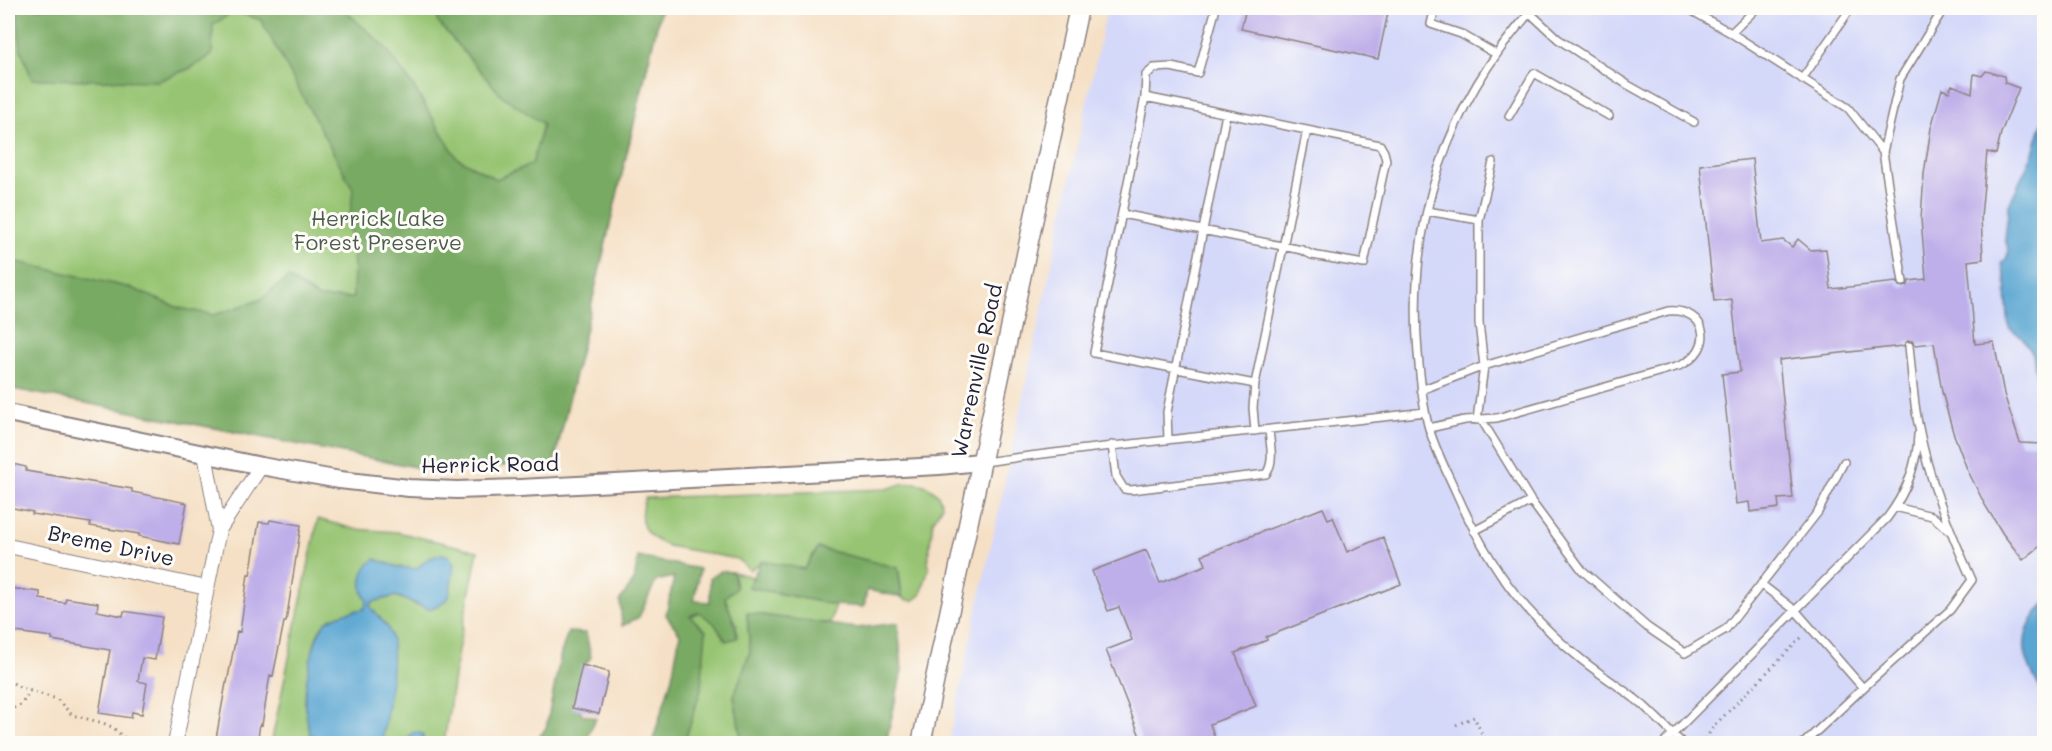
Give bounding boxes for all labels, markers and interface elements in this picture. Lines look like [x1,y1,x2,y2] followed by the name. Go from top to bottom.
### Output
[294,204,462,255] park label: Herrick Lake Forest Preserve
[944,281,1007,460] street label: Warrenville Road
[421,449,559,478] street label: Herrick Road
[46,518,177,571] street label: Breme Drive

